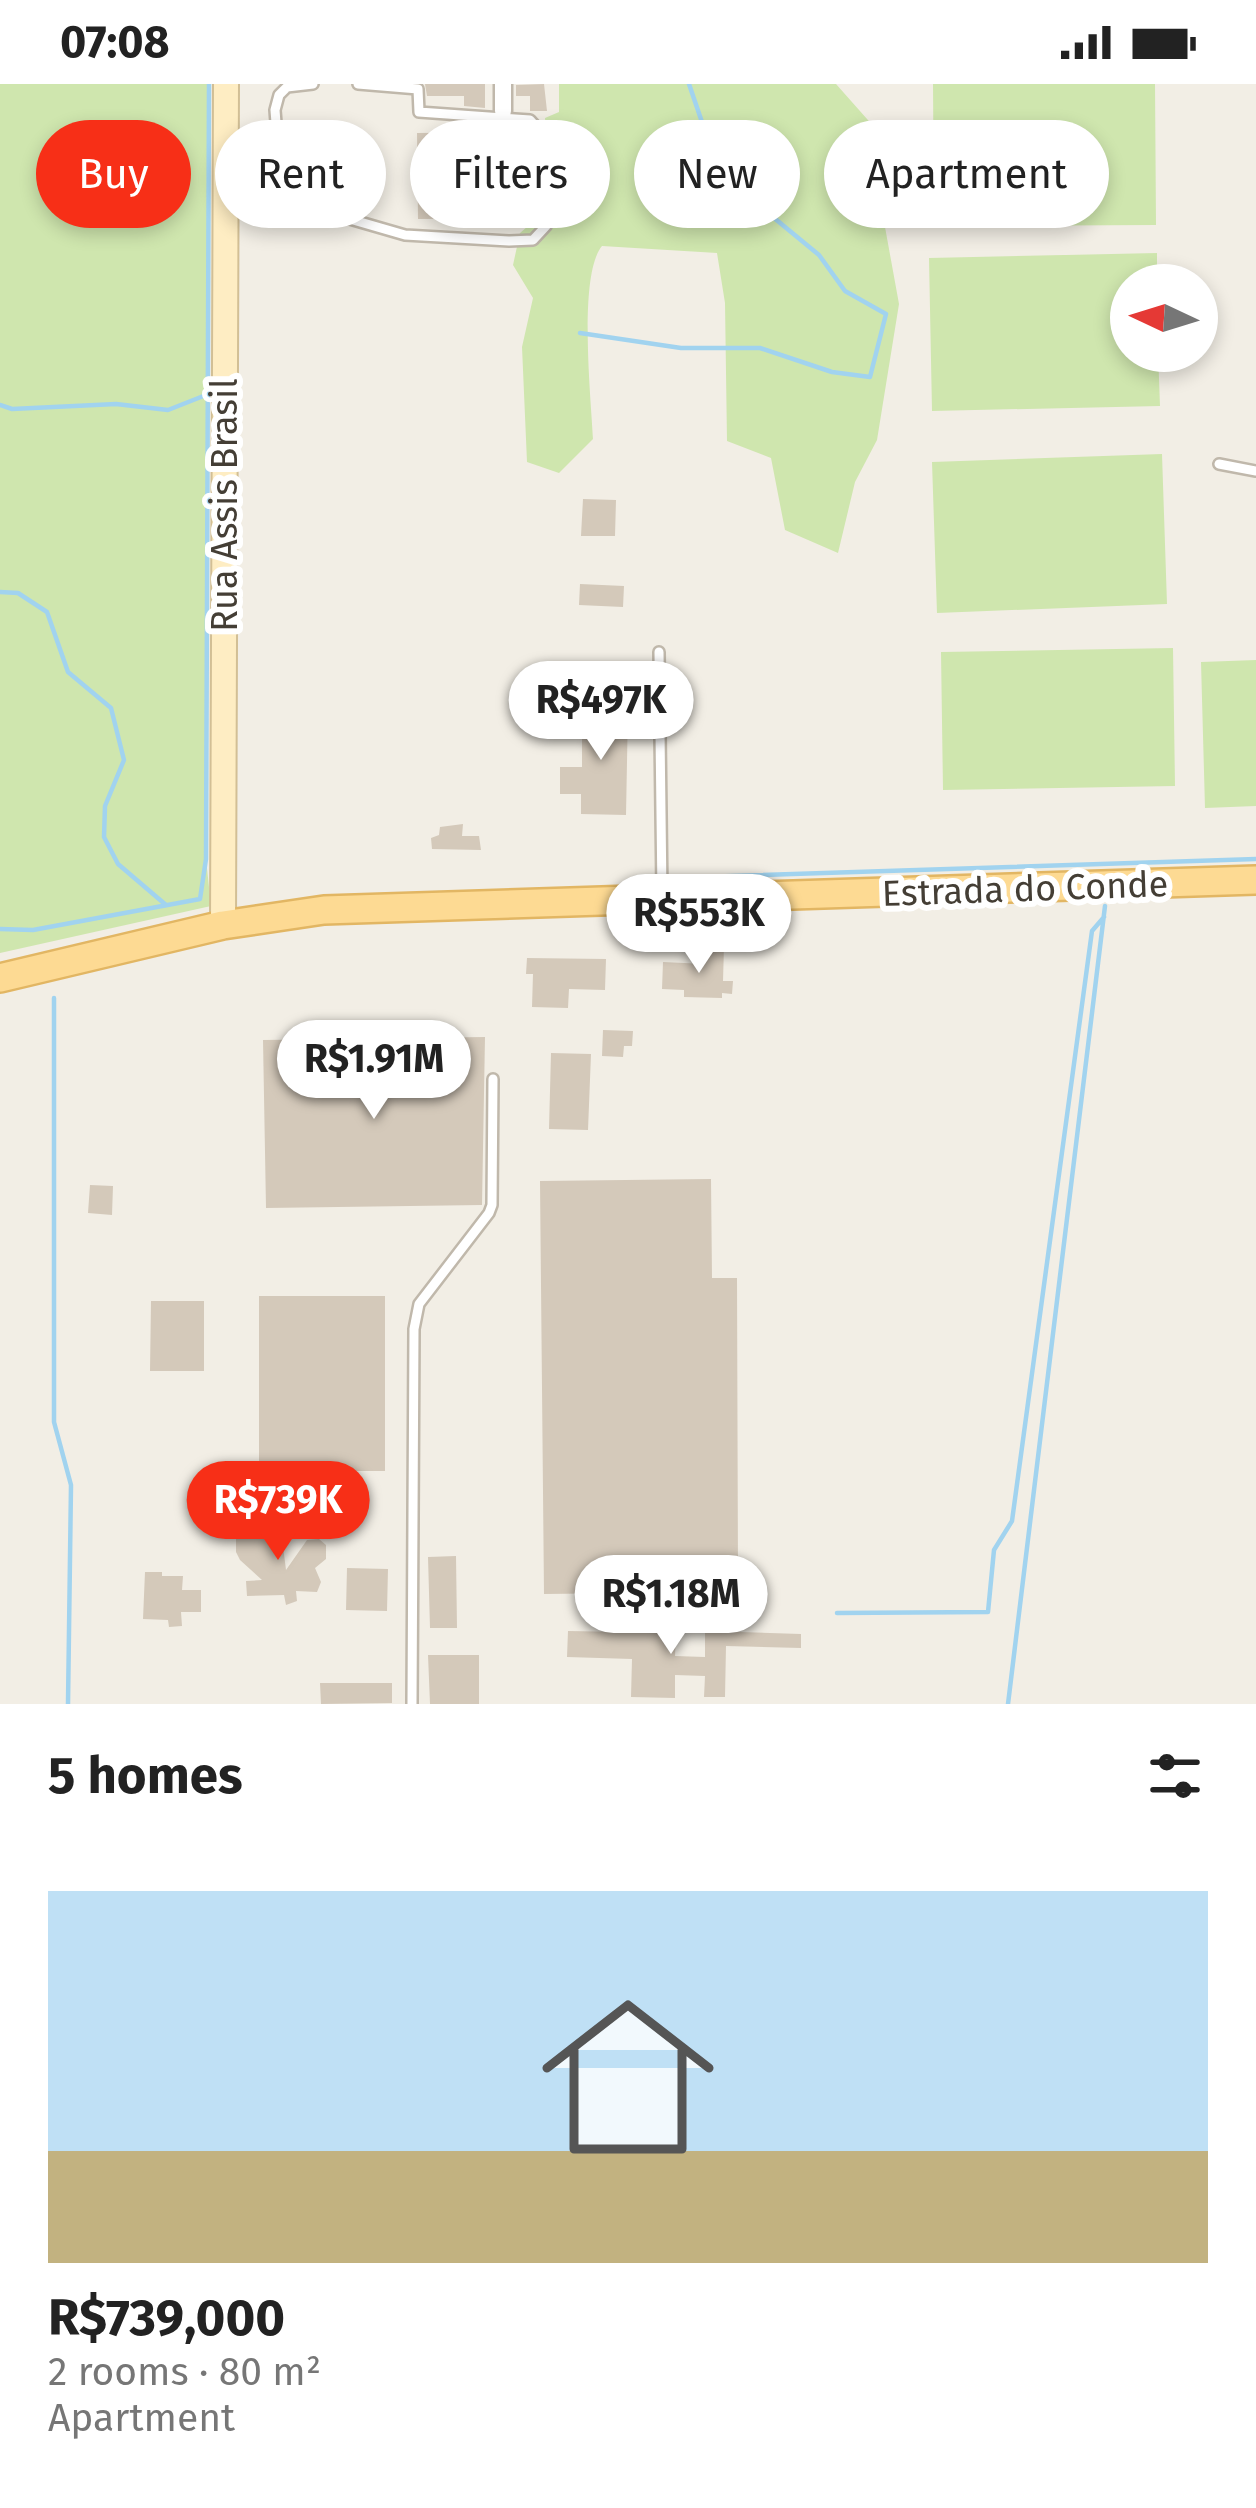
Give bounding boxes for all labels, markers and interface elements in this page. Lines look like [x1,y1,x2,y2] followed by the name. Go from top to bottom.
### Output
[60,15,170,69] text: 07:08
[36,120,191,228] chip: Buy
[215,120,386,228] chip: Rent
[410,120,610,228] chip: Filters
[634,120,800,228] chip: New
[824,120,1109,228] chip: Apartment
[1110,264,1218,372] north arrow
[1110,264,1218,372] map controls
[203,378,247,632] street label: Rua Assis Brasil
[503,661,699,763] pin: R$497K
[536,677,666,723] text: R$497K
[881,862,1169,916] street label: Estrada do Conde
[601,874,797,976] pin: R$553K
[633,890,765,936] text: R$553K
[263,1020,485,1122] pin: R$1.91M
[304,1036,444,1082] text: R$1.91M
[180,1461,376,1563] pin: R$739K
[214,1477,342,1523] text: R$739K
[560,1555,782,1657] pin: R$1.18M
[602,1571,740,1617] text: R$1.18M
[1142,1743,1208,1809] icon: filters
[48,1745,243,1807] text: 5 homes
[520,1969,736,2185] icon: home
[48,2287,285,2349] text: R$739,000
[48,2349,321,2395] text: 2 rooms · 80 m²
[48,2395,235,2441] text: Apartment

